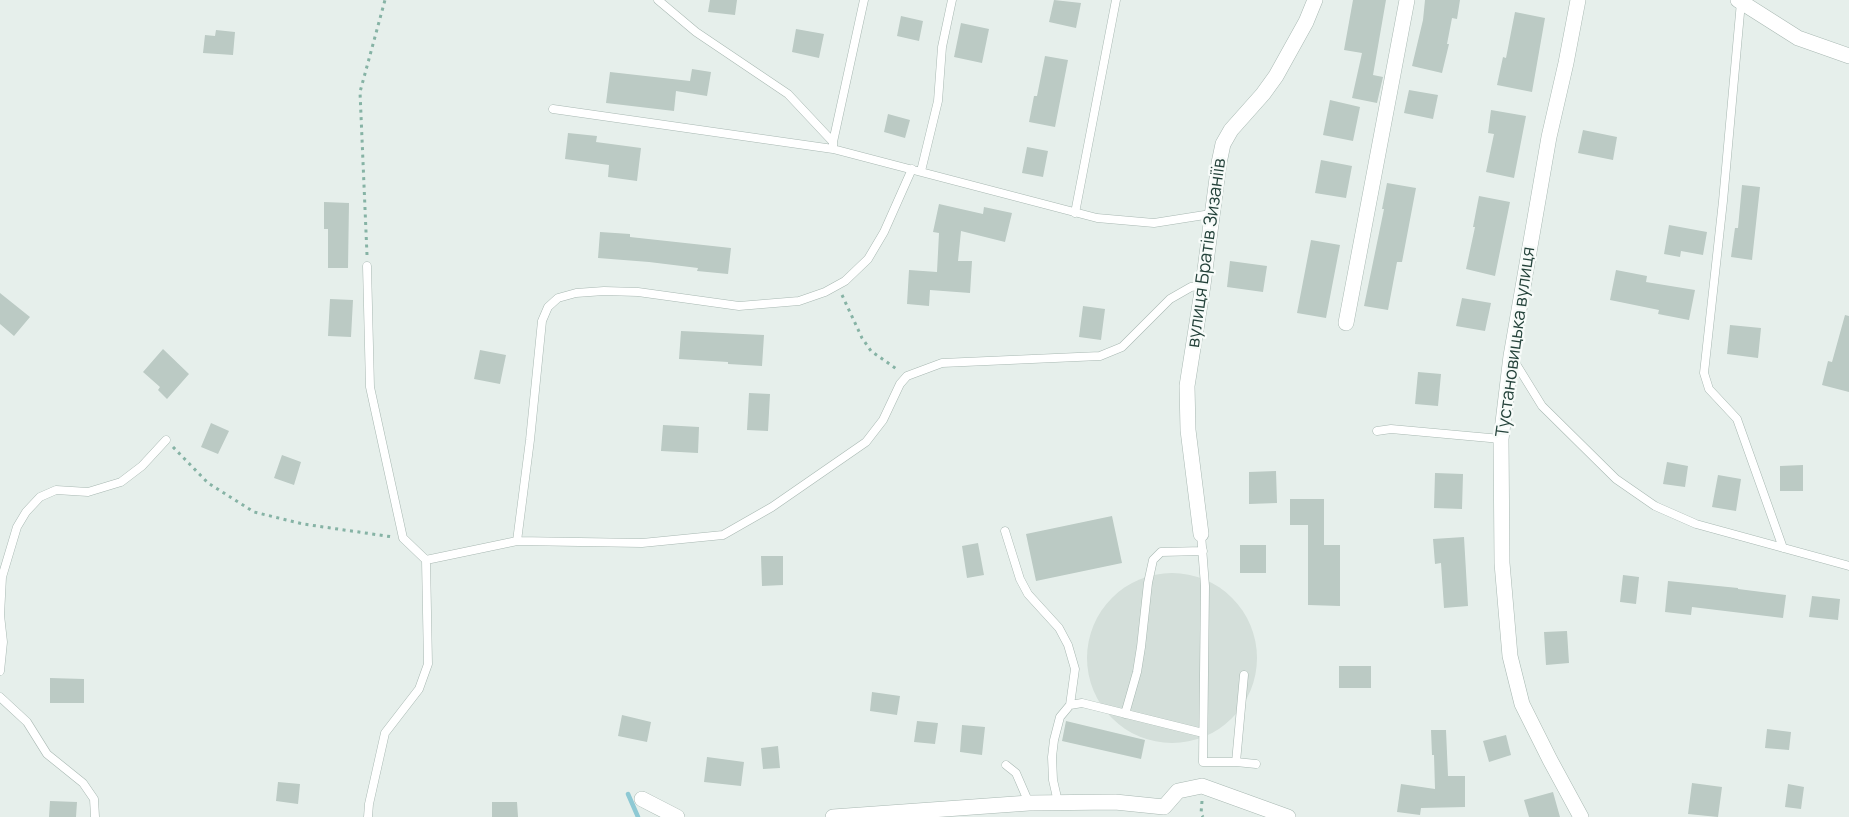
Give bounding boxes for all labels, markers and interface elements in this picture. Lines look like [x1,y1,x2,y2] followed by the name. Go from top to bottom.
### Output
[1183,157,1231,349] street label: вулиця Братів Зизаніїв
[1492,245,1540,439] street label: Тустановицька вулиця

